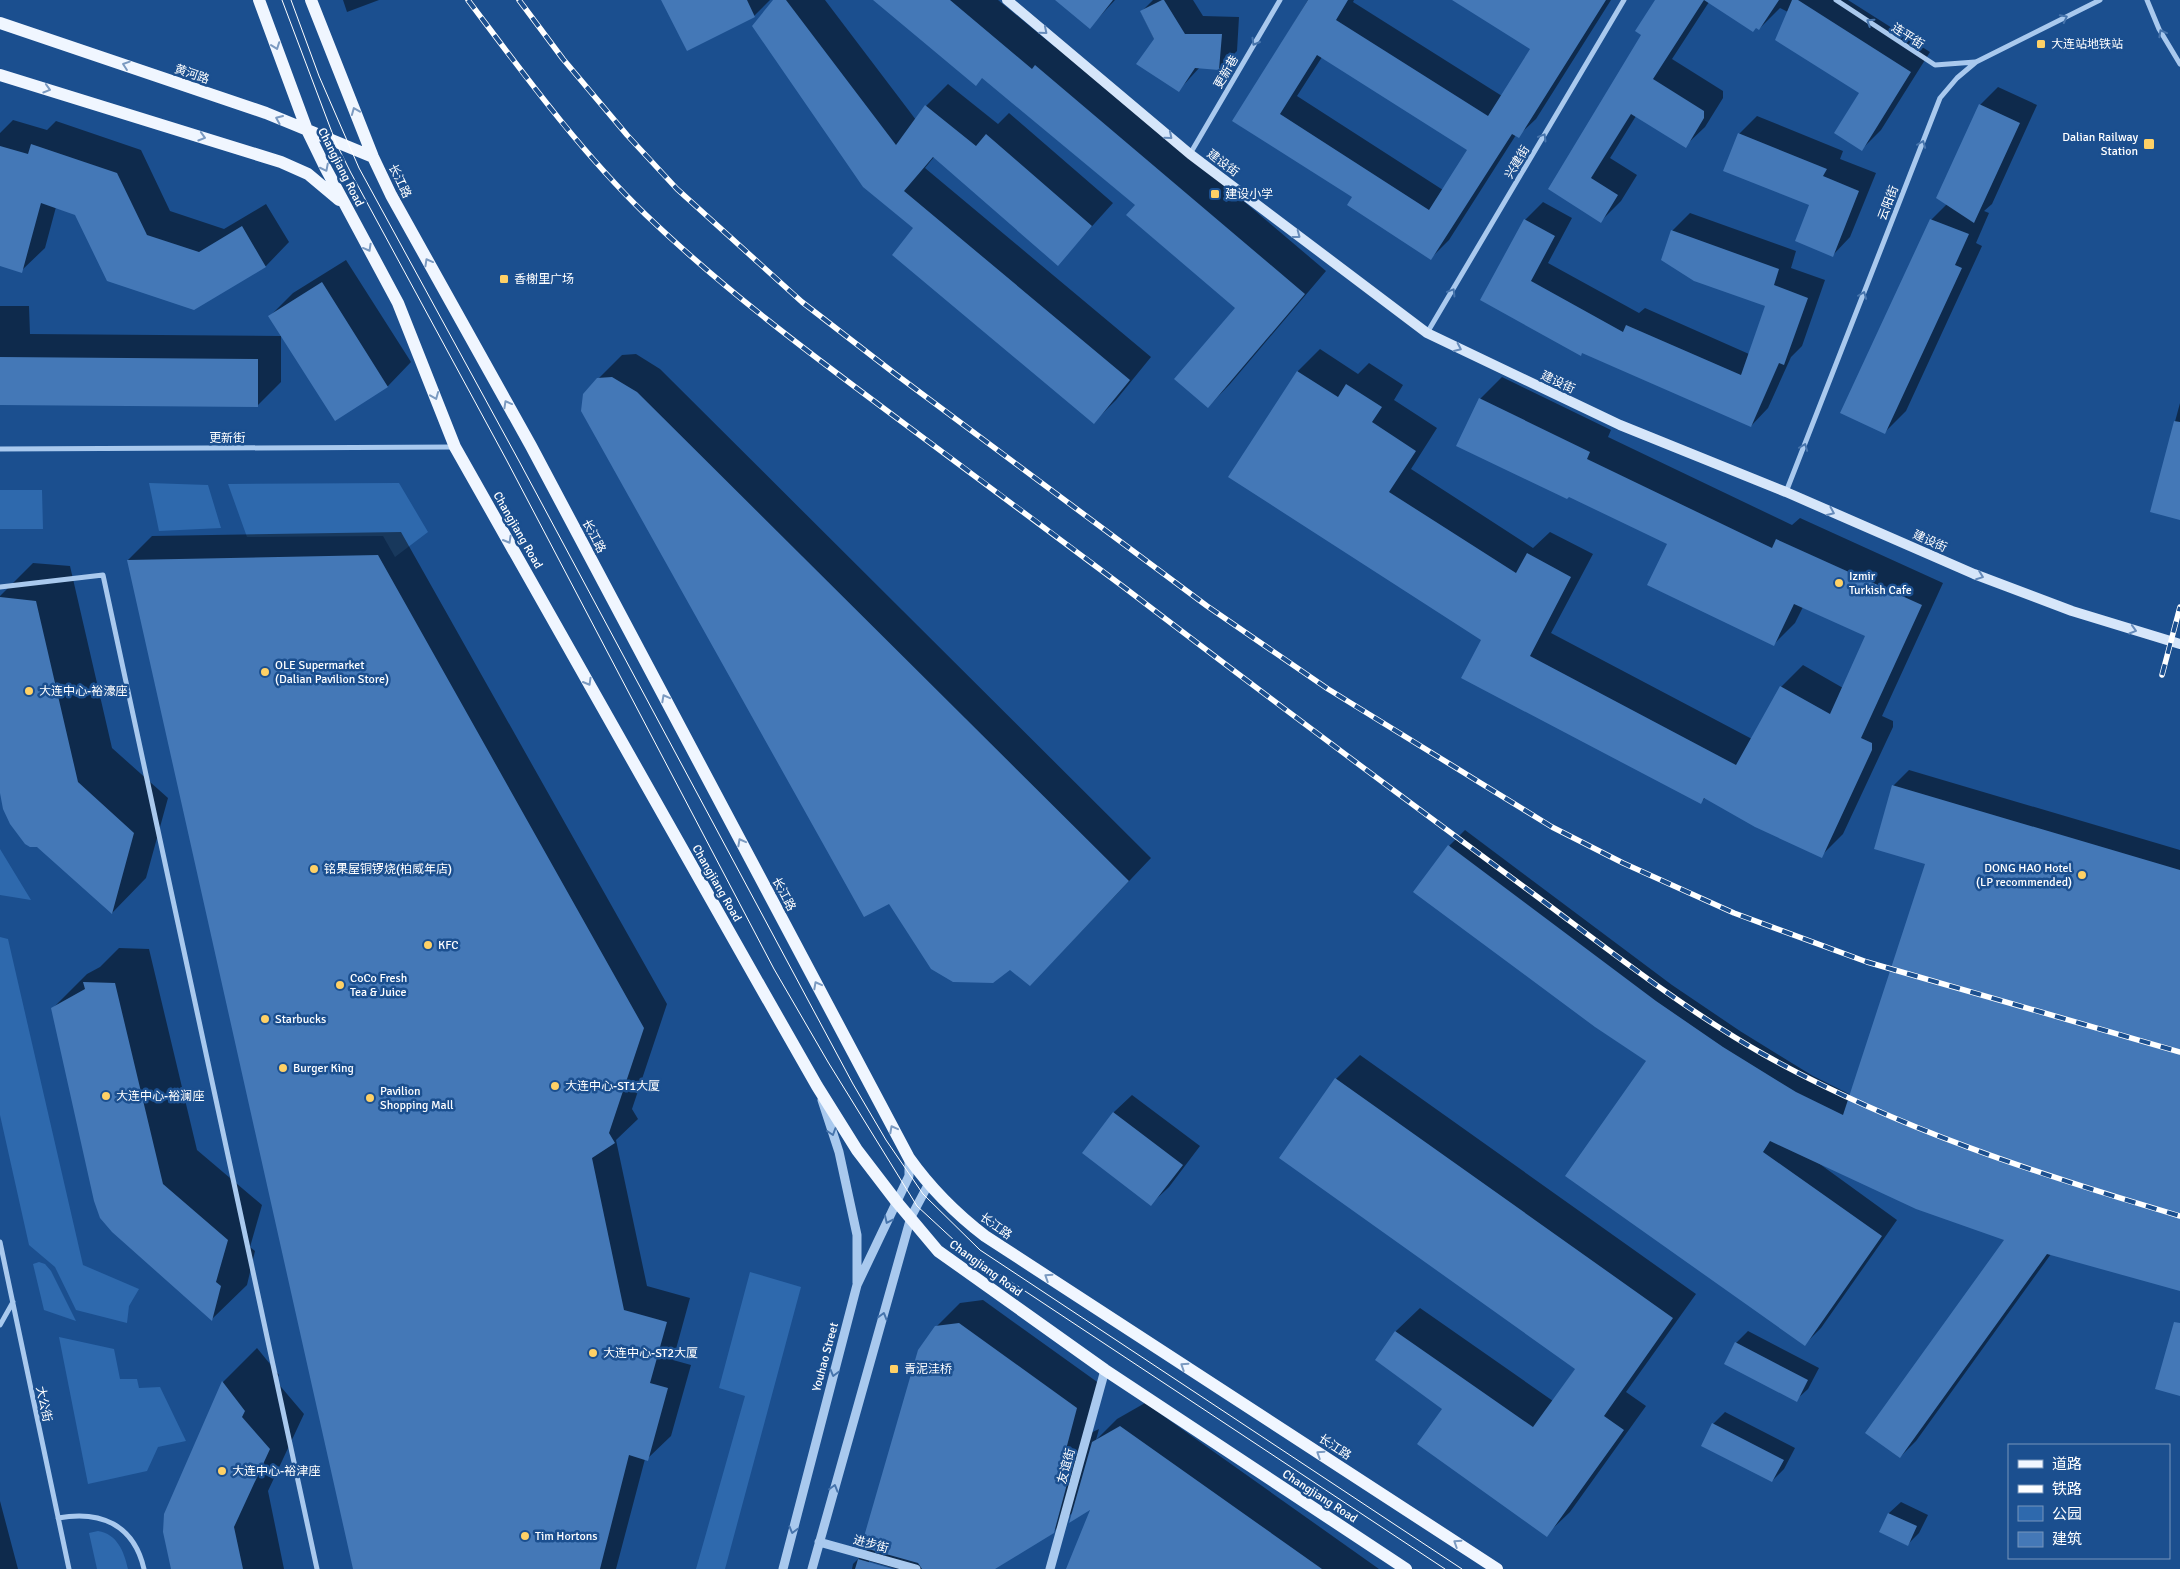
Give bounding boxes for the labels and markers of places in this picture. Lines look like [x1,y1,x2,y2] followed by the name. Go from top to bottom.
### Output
[2051,37,2123,52] place label: 大连站地铁站
[2035,38,2047,50] marker: 大连站地铁站
[2062,130,2138,159] place label: Dalian Railway Station
[2142,137,2156,151] marker: Dalian Railway Station
[1225,187,1273,202] place label: 建设小学
[1209,188,1221,200] marker: 建设小学
[514,272,574,287] place label: 香榭里广场
[498,273,510,285] marker: 香榭里广场
[1849,569,1912,598] place label: Izmir Turkish Cafe
[1833,577,1845,589] marker: Izmir Turkish Cafe
[275,658,389,687] place label: OLE Supermarket (Dalian Pavilion Store)
[259,666,271,678] marker: OLE Supermarket (Dalian Pavilion Store)
[39,684,127,699] place label: 大连中心-裕濠座
[23,685,35,697] marker: 大连中心-裕濠座
[1976,861,2072,890] place label: DONG HAO Hotel (LP recommended)
[324,862,452,877] place label: 铭果屋铜锣烧(柏威年店)
[308,863,320,875] marker: 铭果屋铜锣烧(柏威年店)
[2076,869,2088,881] marker: DONG HAO Hotel (LP recommended)
[438,938,459,953] place label: KFC
[422,939,434,951] marker: KFC
[350,971,407,1000] place label: CoCo Fresh Tea & Juice
[334,979,346,991] marker: CoCo Fresh Tea & Juice
[275,1012,326,1027] place label: Starbucks
[259,1013,271,1025] marker: Starbucks
[293,1061,354,1076] place label: Burger King
[277,1062,289,1074] marker: Burger King
[565,1079,660,1094] place label: 大连中心-ST1大厦
[549,1080,561,1092] marker: 大连中心-ST1大厦
[380,1084,454,1113] place label: Pavilion Shopping Mall
[116,1089,204,1104] place label: 大连中心-裕澜座
[100,1090,112,1102] marker: 大连中心-裕澜座
[364,1092,376,1104] marker: Pavilion Shopping Mall
[603,1346,698,1361] place label: 大连中心-ST2大厦
[587,1347,599,1359] marker: 大连中心-ST2大厦
[904,1362,952,1377] place label: 青泥洼桥
[888,1363,900,1375] marker: 青泥洼桥
[232,1464,320,1479] place label: 大连中心-裕津座
[216,1465,228,1477] marker: 大连中心-裕津座
[535,1529,598,1544] place label: Tim Hortons
[519,1530,531,1542] marker: Tim Hortons

